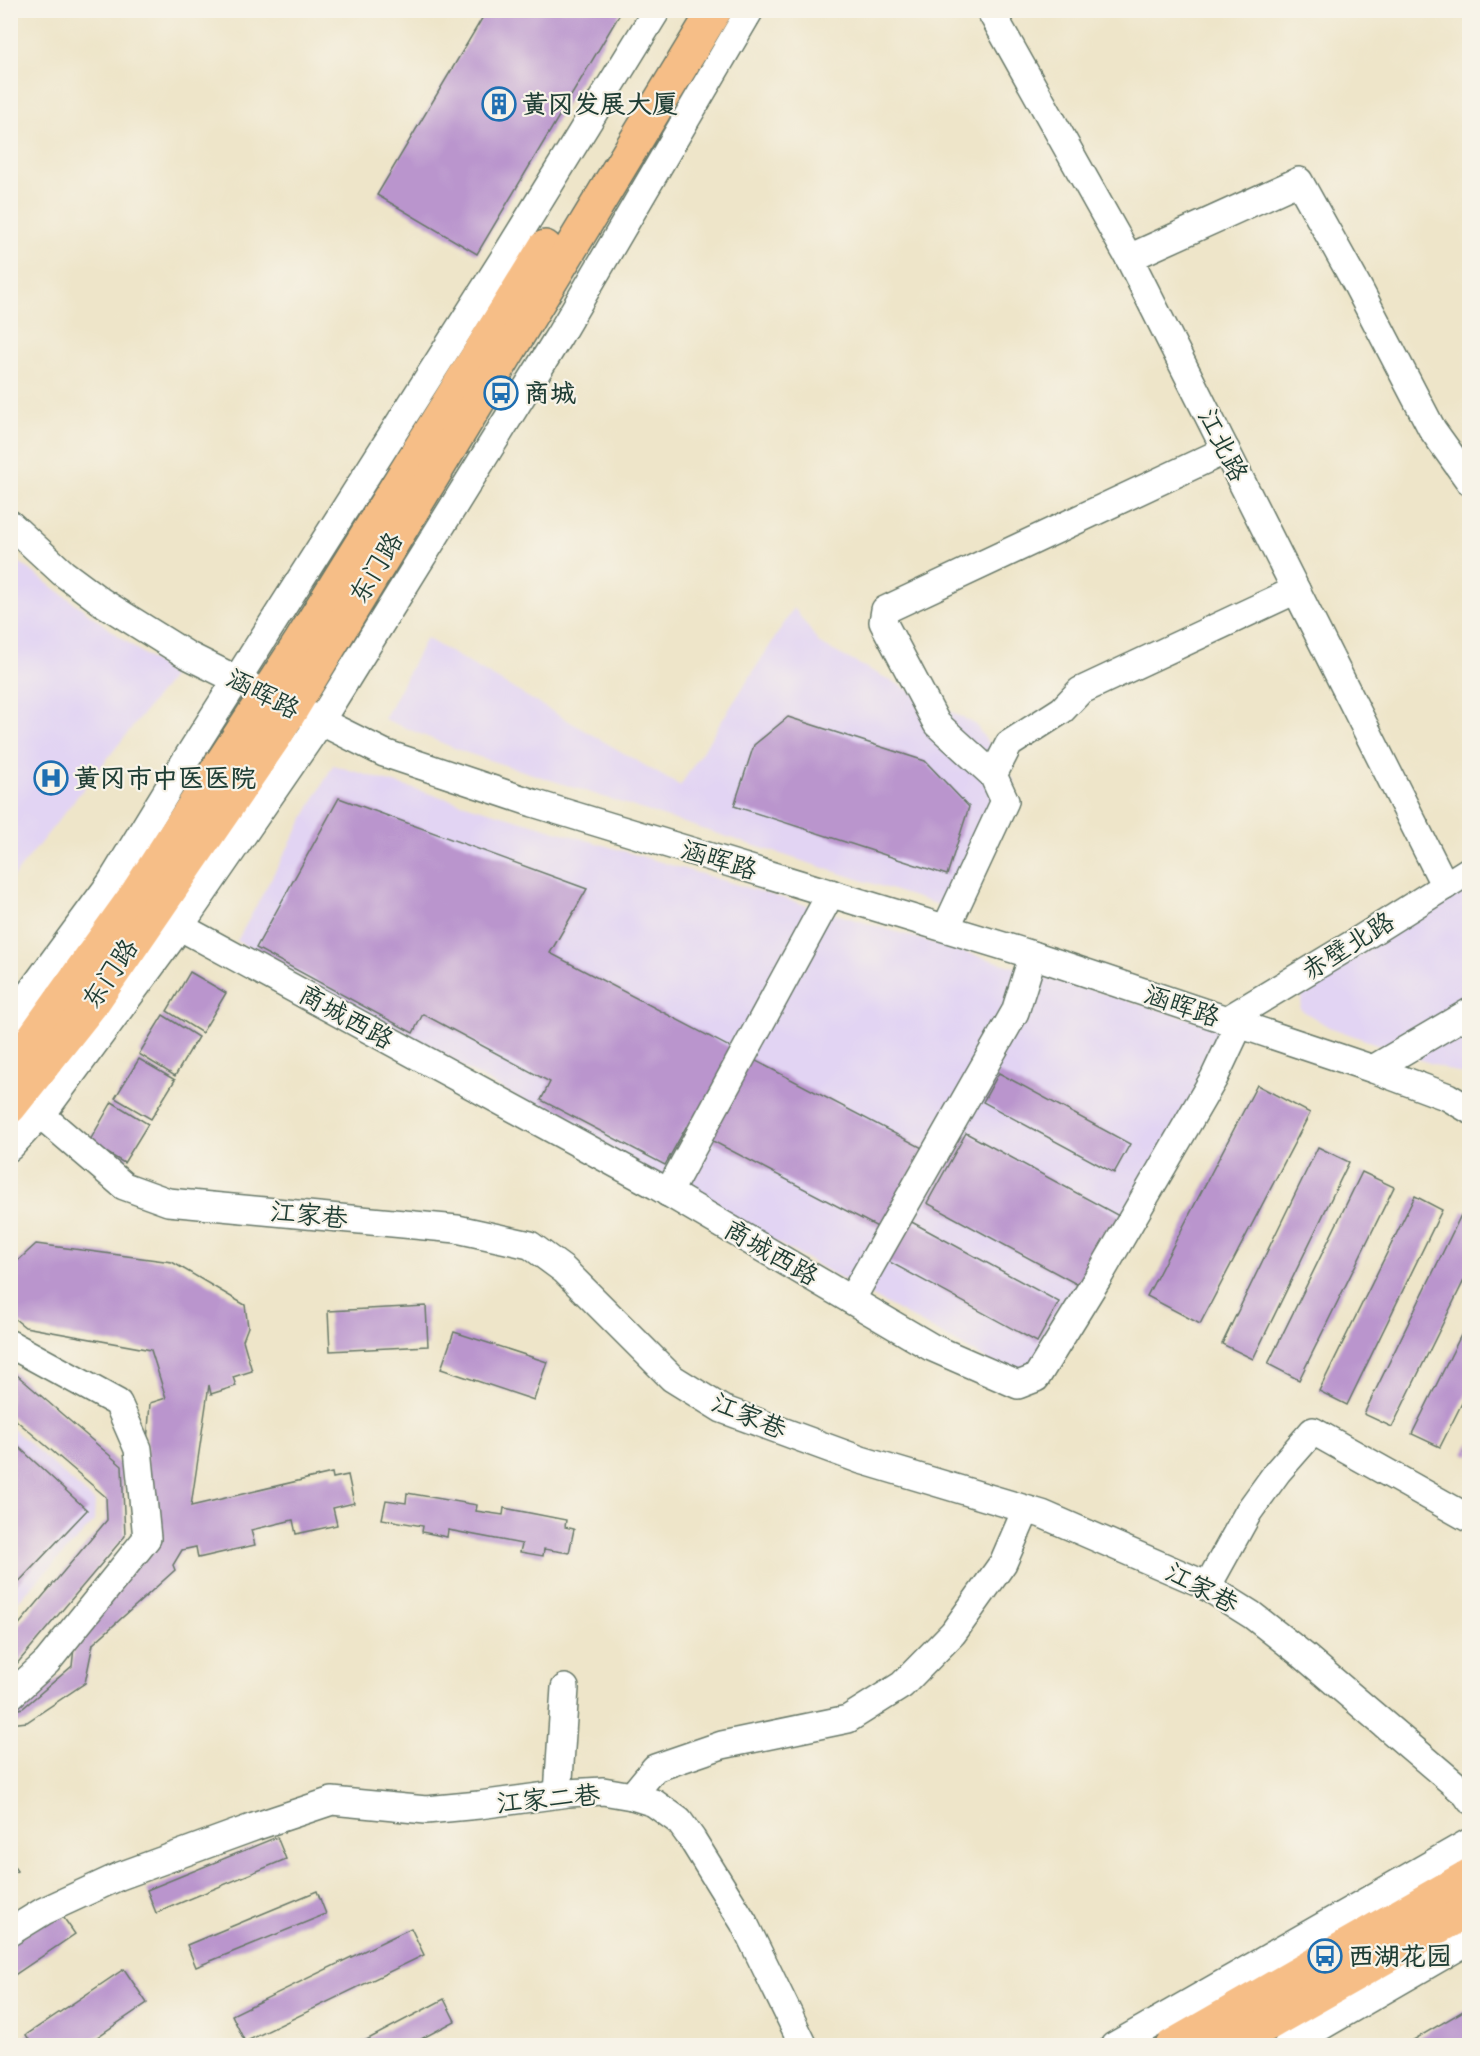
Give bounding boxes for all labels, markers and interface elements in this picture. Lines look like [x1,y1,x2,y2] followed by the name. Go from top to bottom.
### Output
[481,86,517,122] building icon: 黄冈发展大厦
[522,88,678,121] place label: 黄冈发展大厦
[483,375,519,411] bus stop icon: 商城
[524,377,576,410] place label: 商城
[1191,403,1255,487] street label: 江北路
[342,526,410,610] street label: 东门路
[221,662,305,726] street label: 涵晖路
[33,760,69,796] hospital icon: 黄冈市中医医院
[74,762,256,795] place label: 黄冈市中医医院
[677,833,761,887] street label: 涵晖路
[1295,904,1401,988] street label: 赤壁北路
[75,932,145,1016] street label: 东门路
[293,977,399,1057] street label: 商城西路
[1140,978,1224,1034] street label: 涵晖路
[268,1195,350,1235] street label: 江家巷
[718,1213,824,1293] street label: 商城西路
[707,1386,791,1446] street label: 江家巷
[1160,1555,1244,1621] street label: 江家巷
[495,1778,601,1820] street label: 江家二巷
[1307,1938,1343,1974] bus stop icon: 西湖花园
[1348,1940,1452,1973] place label: 西湖花园

